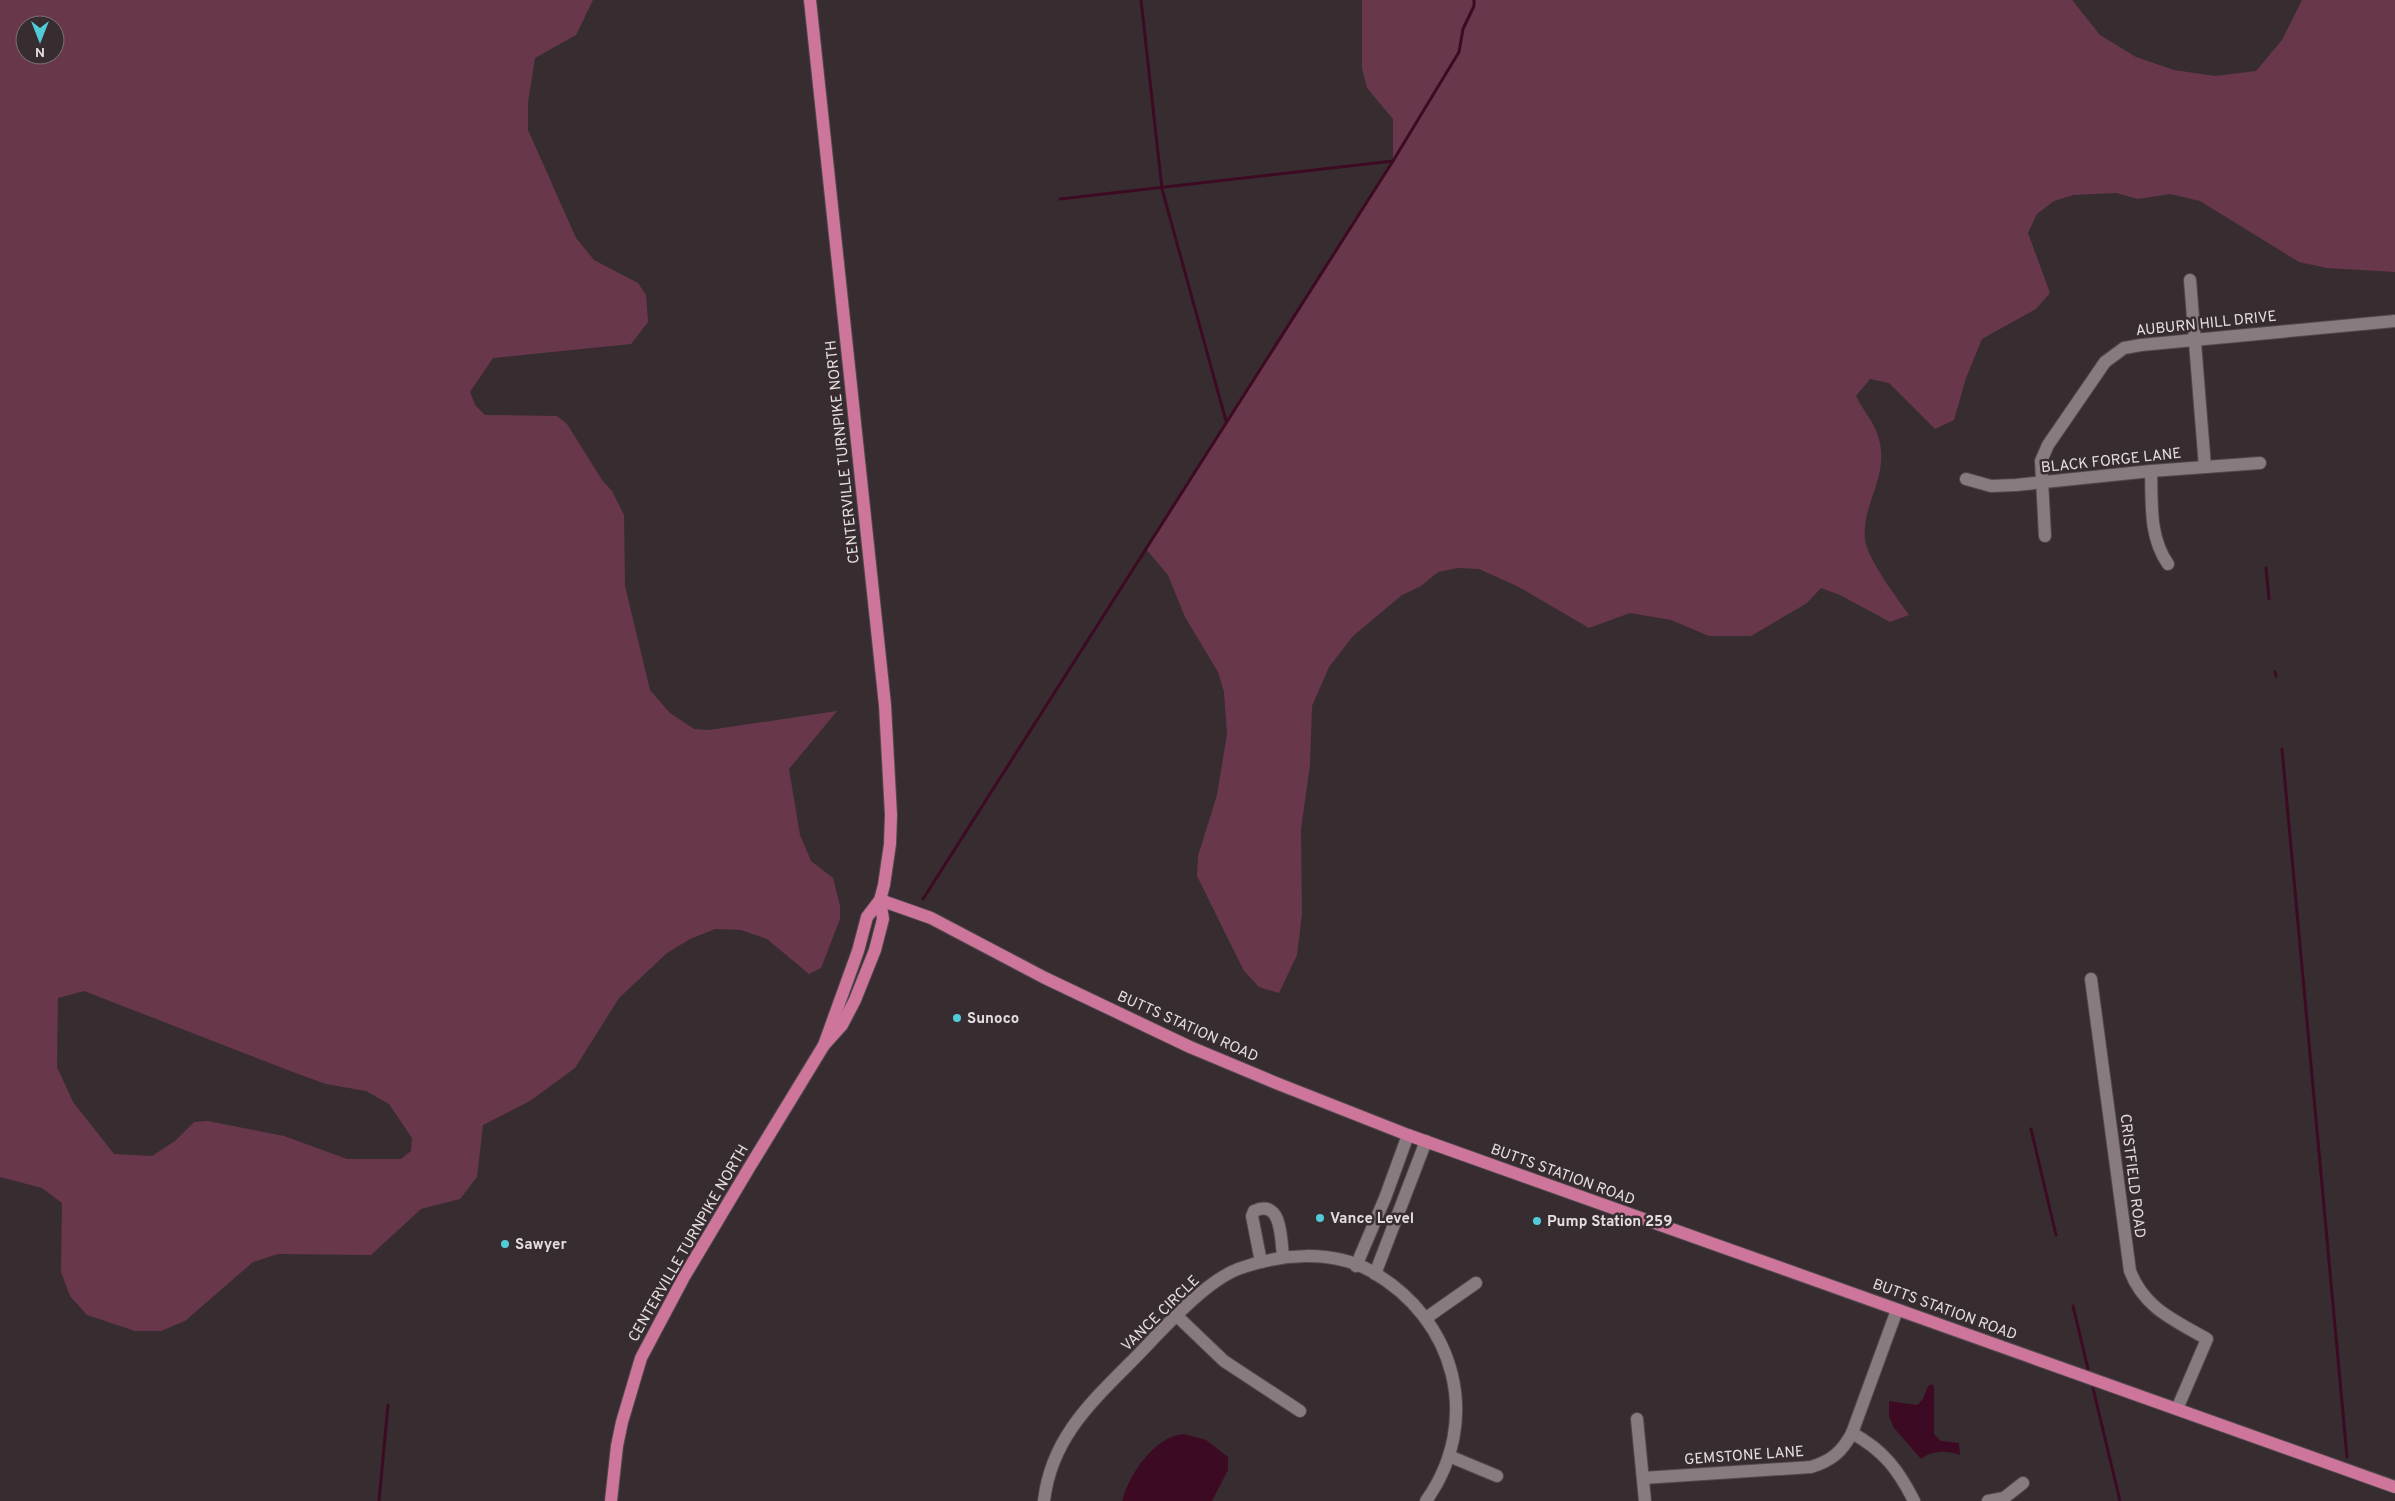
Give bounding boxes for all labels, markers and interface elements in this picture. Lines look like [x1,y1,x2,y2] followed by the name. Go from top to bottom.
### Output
[15,15,65,65] north arrow
[35,43,45,60] text: N
[2135,308,2278,341] street label: AUBURN HILL DRIVE
[822,339,865,565] street label: CENTERVILLE TURNPIKE NORTH
[2040,445,2182,478] street label: BLACK FORGE LANE
[1114,988,1261,1067] street label: BUTTS STATION ROAD
[967,1010,1019,1029] place label: Sunoco
[951,1012,963,1024] marker: Sunoco
[2114,1113,2149,1239] street label: CRISTFIELD ROAD
[1488,1140,1637,1210] street label: BUTTS STATION ROAD
[625,1142,754,1346] street label: CENTERVILLE TURNPIKE NORTH
[1330,1210,1414,1229] place label: Vance Level
[1314,1212,1326,1224] marker: Vance Level
[1547,1213,1673,1232] place label: Pump Station 259
[1531,1215,1543,1227] marker: Pump Station 259
[515,1236,567,1255] place label: Sawyer
[499,1238,511,1250] marker: Sawyer
[1118,1272,1204,1356] street label: VANCE CIRCLE
[1870,1275,2019,1345] street label: BUTTS STATION ROAD
[1684,1443,1805,1470] street label: GEMSTONE LANE

